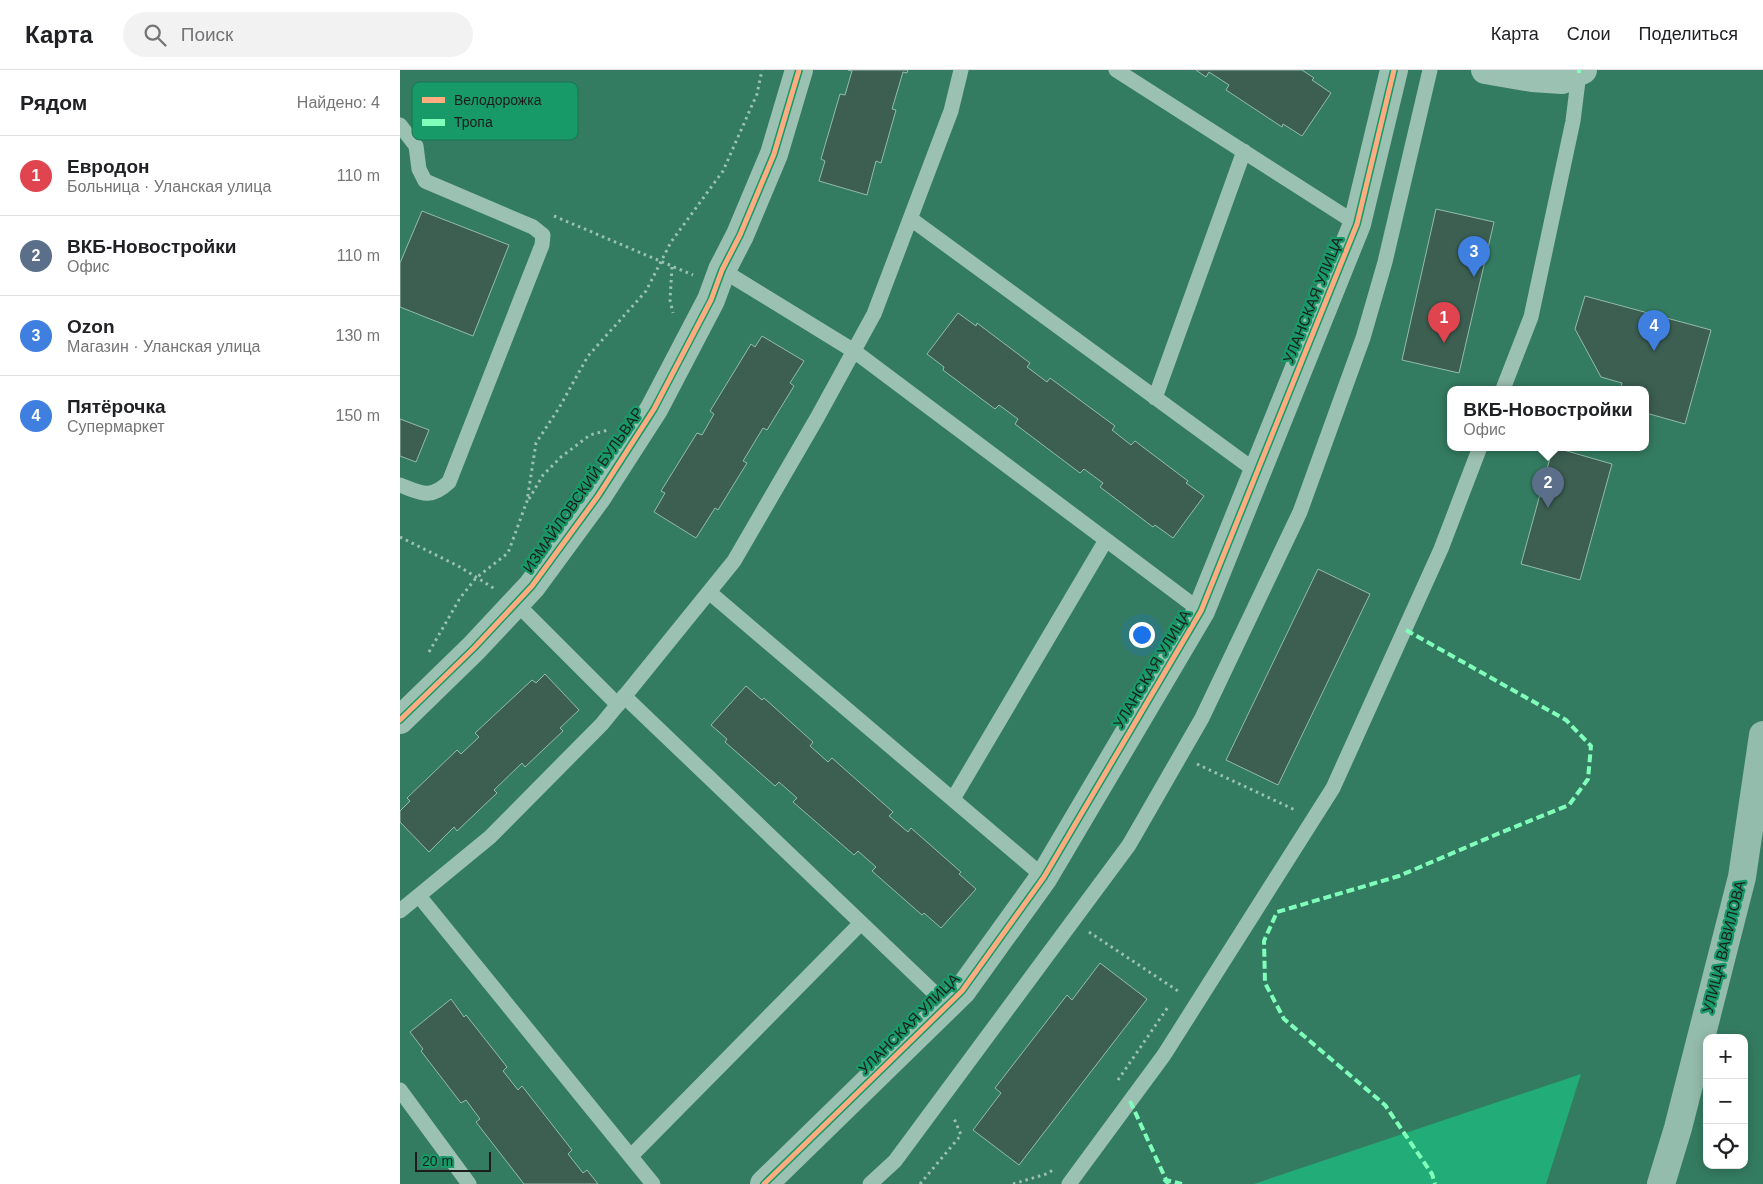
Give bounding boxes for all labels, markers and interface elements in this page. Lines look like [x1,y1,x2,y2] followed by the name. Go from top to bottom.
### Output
[123,12,473,57] search box
[25,21,93,48] text: Карта
[141,21,169,49] icon: search
[181,24,233,45] text: Поиск
[1491,24,1539,44] text: Карта
[1567,24,1611,44] text: Слои
[1639,24,1738,44] text: Поделиться
[412,82,578,140] legend
[20,91,87,114] text: Рядом
[454,92,542,108] text: Велодорожка
[297,94,380,111] text: Найдено: 4
[454,114,493,130] text: Тропа
[67,156,149,177] text: Евродон
[32,167,40,184] text: 1
[337,167,380,184] text: 110 m
[67,178,271,195] text: Больница · Уланская улица
[1279,234,1346,366] street label: УЛАНСКАЯ УЛИЦА
[67,236,236,257] text: ВКБ-Новостройки
[1458,236,1490,277] pin: 3
[32,247,40,264] text: 2
[337,247,380,264] text: 110 m
[67,258,110,275] text: Офис
[1428,302,1460,343] pin: 1
[1638,310,1670,351] pin: 4
[67,316,115,337] text: Ozon
[32,327,40,344] text: 3
[336,327,380,344] text: 130 m
[67,338,260,355] text: Магазин · Уланская улица
[1447,386,1649,451] popup
[67,396,165,417] text: Пятёрочка
[1463,399,1633,420] text: ВКБ-Новостройки
[519,404,646,575] street label: ИЗМАЙЛОВСКИЙ БУЛЬВАР
[32,407,40,424] text: 4
[336,407,380,424] text: 150 m
[67,418,165,435] text: Супермаркет
[1463,421,1506,438] text: Офис
[1532,467,1564,508] pin: 2
[1110,606,1194,731] street label: УЛАНСКАЯ УЛИЦА
[1129,622,1155,648] your location
[1699,879,1748,1015] street label: УЛИЦА ВАВИЛОВА
[855,970,962,1077] street label: УЛАНСКАЯ УЛИЦА
[1703,1034,1748,1169] map controls
[1703,1034,1748,1079] button: +
[1703,1079,1748,1124] button: −
[1703,1124,1748,1169] button: locate
[415,1149,491,1172] scale bar
[422,1153,453,1169] text: 20 m

